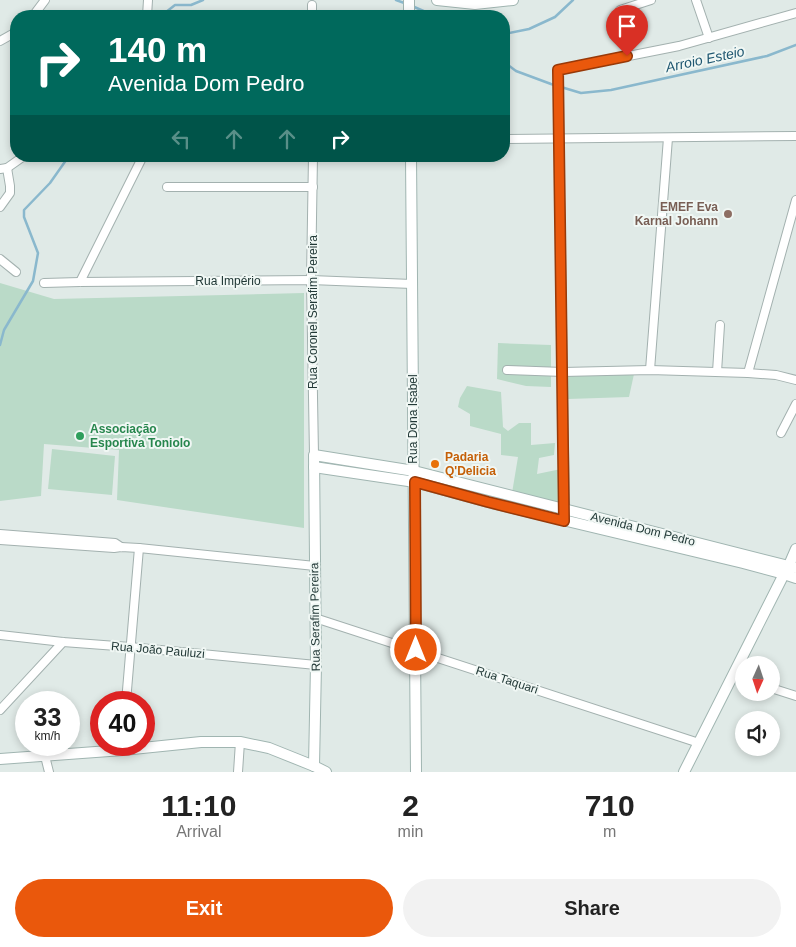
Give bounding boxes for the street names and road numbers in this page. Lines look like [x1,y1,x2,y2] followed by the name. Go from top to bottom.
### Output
[306,235,320,389] street label: Rua Coronel Serafim Pereira
[195,274,261,288] street label: Rua Império
[406,374,420,464] street label: Rua Dona Isabel
[589,509,697,549] street label: Avenida Dom Pedro
[307,562,323,671] street label: Rua Serafim Pereira
[111,639,205,661] street label: Rua João Pauluzi
[474,663,540,697] street label: Rua Taquari

